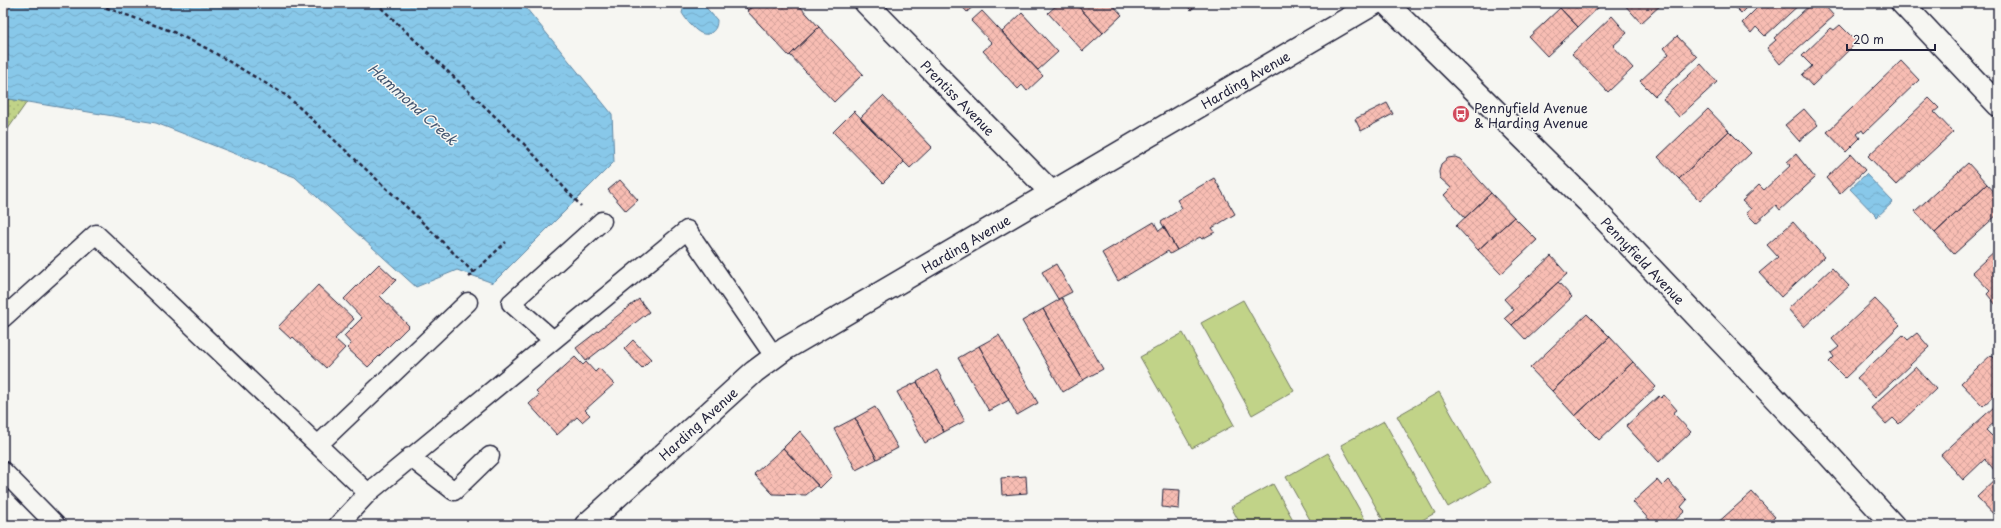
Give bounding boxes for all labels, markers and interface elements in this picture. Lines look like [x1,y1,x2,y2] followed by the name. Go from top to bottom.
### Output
[1847,26,1935,52] scale bar
[1853,30,1884,48] text: 20 m
[1197,46,1293,113] street label: Harding Avenue
[917,55,1000,139] street label: Prentiss Avenue
[364,58,463,151] water label: Hammond Creek
[1474,98,1588,132] place label: Pennyfield Avenue & Harding Avenue
[1451,104,1471,124] bus stop icon: Pennyfield Avenue & Harding Avenue
[917,210,1014,277] street label: Harding Avenue
[1597,212,1690,308] street label: Pennyfield Avenue
[654,383,741,464] street label: Harding Avenue

